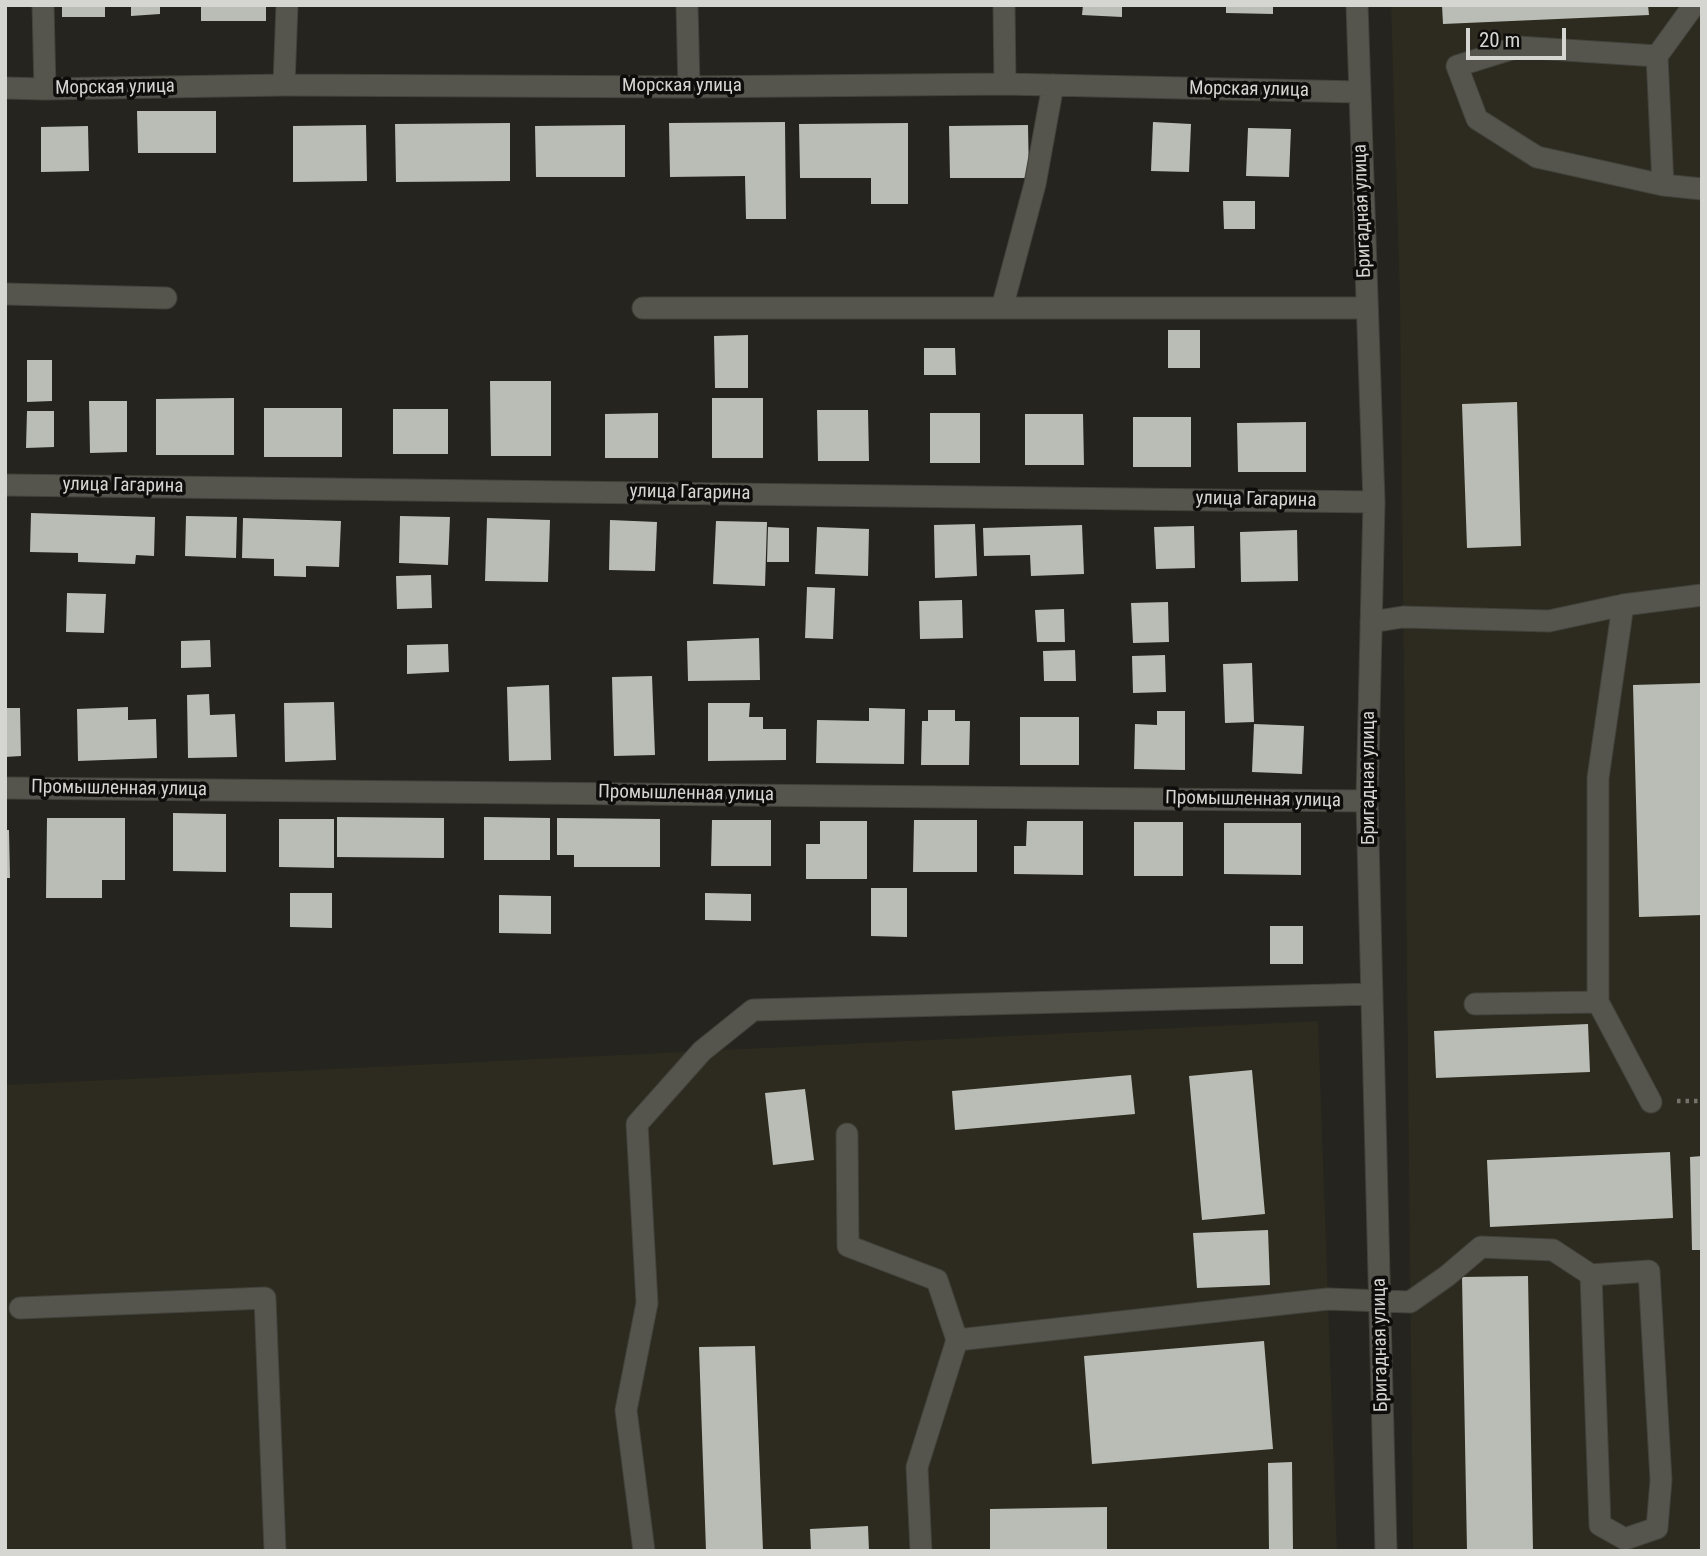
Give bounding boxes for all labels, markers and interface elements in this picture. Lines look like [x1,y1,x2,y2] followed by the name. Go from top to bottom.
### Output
[1469,14,1569,58] scale bar
[1479,28,1520,52] text: 20 m
[622,75,742,97] street label: Морская улица
[55,76,175,100] street label: Морская улица
[1189,78,1309,102] street label: Морская улица
[1349,144,1377,278] street label: Бригадная улица
[62,474,184,498] street label: улица Гагарина
[629,481,751,505] street label: улица Гагарина
[1195,488,1317,512] street label: улица Гагарина
[1358,711,1380,845] street label: Бригадная улица
[31,776,207,802] street label: Промышленная улица
[598,781,774,807] street label: Промышленная улица
[1165,787,1341,813] street label: Промышленная улица
[1368,1278,1394,1412] street label: Бригадная улица

